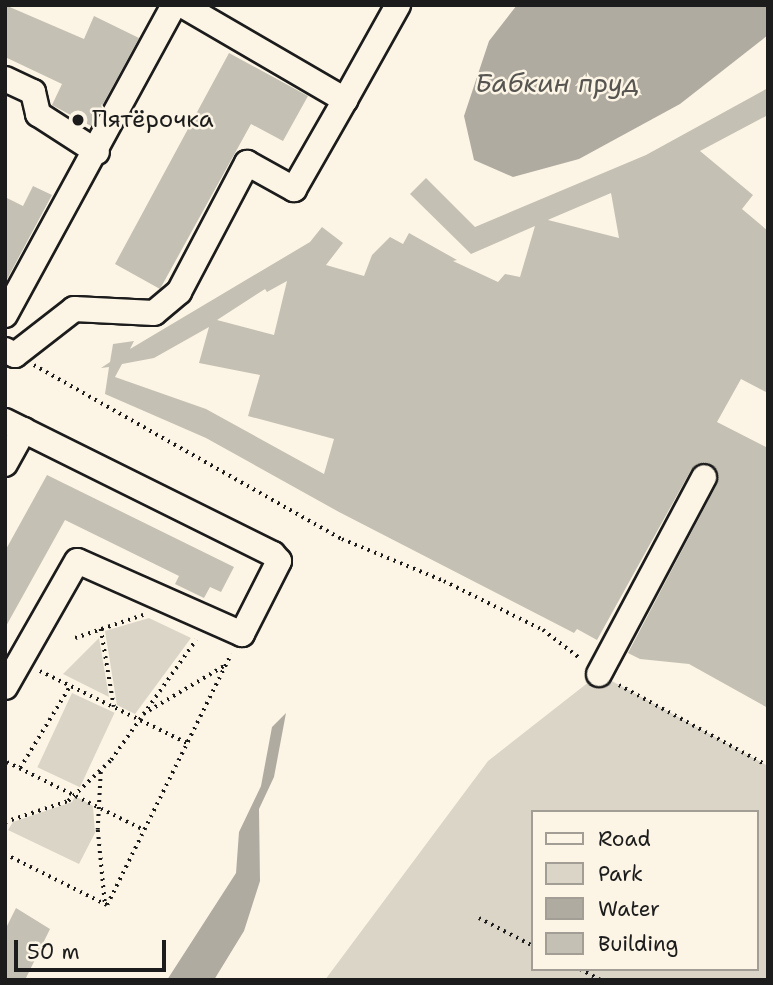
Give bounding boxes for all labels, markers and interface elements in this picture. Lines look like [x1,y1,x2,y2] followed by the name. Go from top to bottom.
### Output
[475,67,639,99] water label: Бабкин пруд
[92,106,214,134] place label: Пятёрочка
[70,112,86,128] marker: Пятёрочка
[532,810,759,971] legend
[598,825,651,853] text: Road
[598,860,643,888] text: Park
[598,895,660,923] text: Water
[18,926,170,970] scale bar
[598,930,678,958] text: Building
[27,938,80,966] text: 50 m

